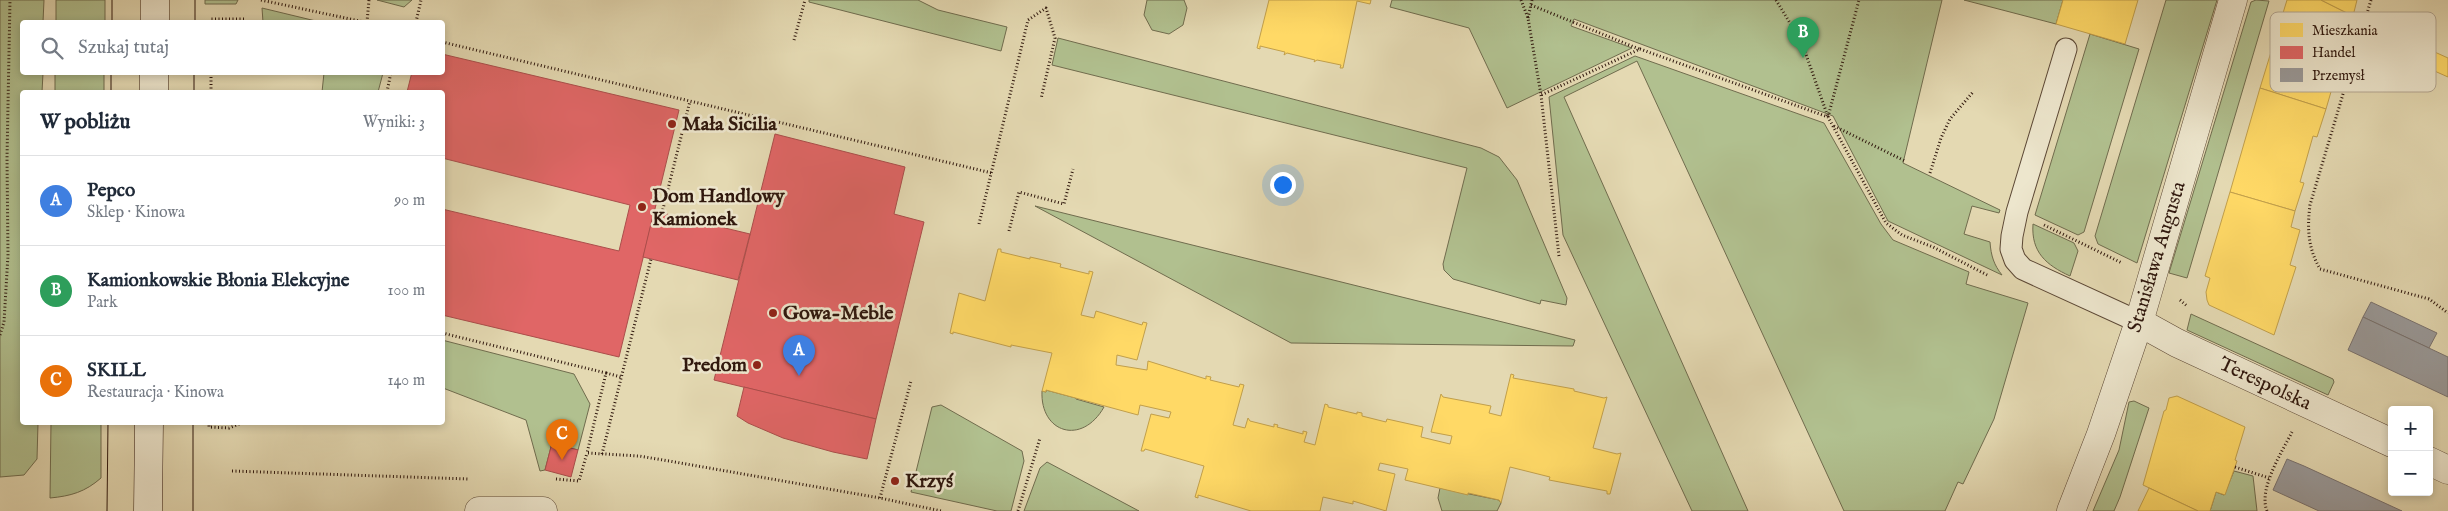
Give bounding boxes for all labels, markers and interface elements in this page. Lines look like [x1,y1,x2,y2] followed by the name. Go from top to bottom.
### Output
[2270,12,2436,92] legend
[1787,17,1819,58] pin: B
[20,20,445,75] search box
[2312,22,2378,40] text: Mieszkania
[38,34,66,62] icon: search
[78,36,169,60] text: Szukaj tutaj
[2312,44,2355,62] text: Handel
[2312,67,2365,85] text: Przemysł
[40,109,130,136] text: W pobliżu
[682,112,777,137] place label: Mała Sicilia
[363,113,425,133] text: Wyniki: 3
[666,118,678,130] marker: Mała Sicilia
[1270,172,1296,198] your location
[2122,178,2192,335] street label: Stanisława Augusta
[87,179,135,203] text: Pepco
[652,184,786,232] place label: Dom Handlowy Kamionek
[51,191,61,211] text: A
[394,191,425,211] text: 90 m
[636,201,648,213] marker: Dom Handlowy Kamionek
[87,203,185,223] text: Sklep · Kinowa
[87,269,350,293] text: Kamionkowskie Błonia Elekcyjne
[51,281,61,301] text: B
[388,281,425,301] text: 100 m
[87,293,117,313] text: Park
[783,301,894,326] place label: Gowa-Meble
[767,307,779,319] marker: Gowa-Meble
[783,335,815,376] pin: A
[2215,352,2315,416] street label: Terespolska
[682,353,748,378] place label: Predom
[87,359,146,383] text: SKILL
[751,359,763,371] marker: Predom
[50,371,62,391] text: C
[387,371,425,391] text: 140 m
[87,383,224,403] text: Restauracja · Kinowa
[2388,406,2433,496] map controls
[2388,406,2433,451] button: +
[546,419,578,460] pin: C
[2388,451,2433,496] button: −
[905,469,954,494] place label: Krzyś
[889,475,901,487] marker: Krzyś

